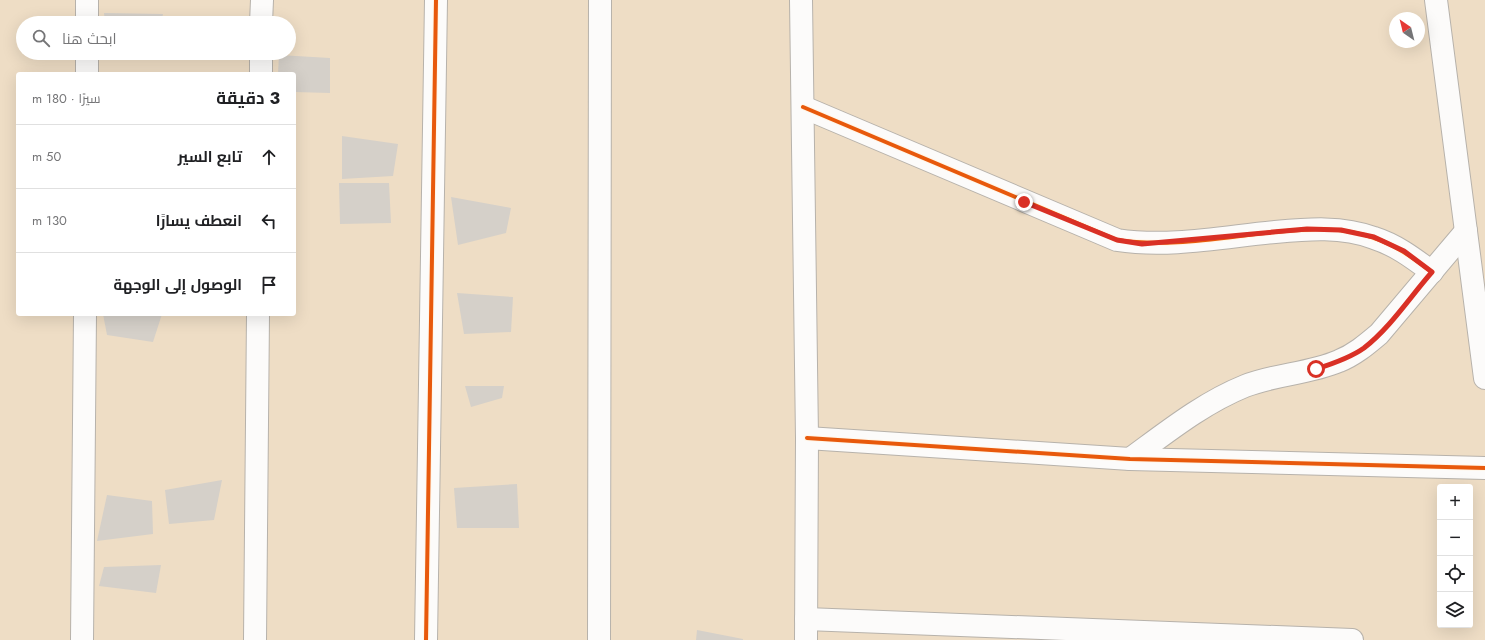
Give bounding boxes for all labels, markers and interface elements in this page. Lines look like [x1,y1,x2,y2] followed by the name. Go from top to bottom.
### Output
[1389,12,1425,48] north arrow
[16,16,296,60] search box
[30,27,52,49] icon: search
[62,28,117,50] text: ابحث هنا
[216,86,280,110] text: 3 دقيقة
[32,89,100,108] text: سيرًا · 180 m
[178,146,242,168] text: تابع السير
[258,146,280,168] icon: ahead
[32,147,61,166] text: 50 m
[1015,193,1033,211] route end
[156,210,242,232] text: انعطف يسارًا
[258,210,280,232] icon: left
[32,211,67,230] text: 130 m
[113,274,242,296] text: الوصول إلى الوجهة
[258,274,280,296] icon: arrive
[1307,360,1325,378] route start
[1437,484,1473,628] map controls
[1437,484,1473,520] button: +
[1437,520,1473,556] button: −
[1437,556,1473,592] button: locate
[1437,592,1473,628] button: layers

